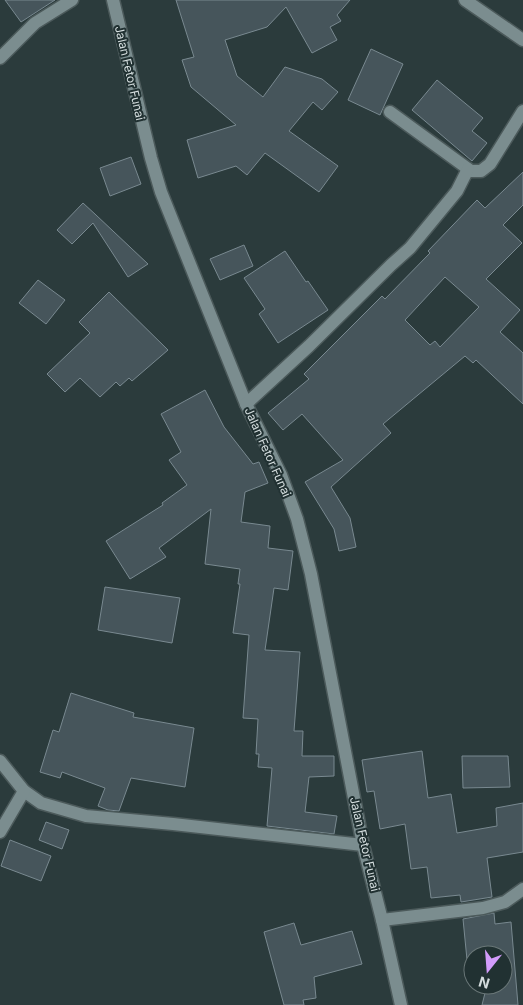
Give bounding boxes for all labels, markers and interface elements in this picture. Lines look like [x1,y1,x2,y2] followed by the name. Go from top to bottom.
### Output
[112,24,148,122] street label: Jalan Fetor Funai
[241,405,295,499] street label: Jalan Fetor Funai
[347,795,383,893] street label: Jalan Fetor Funai
[463,945,513,995] north arrow
[476,973,492,993] text: N

